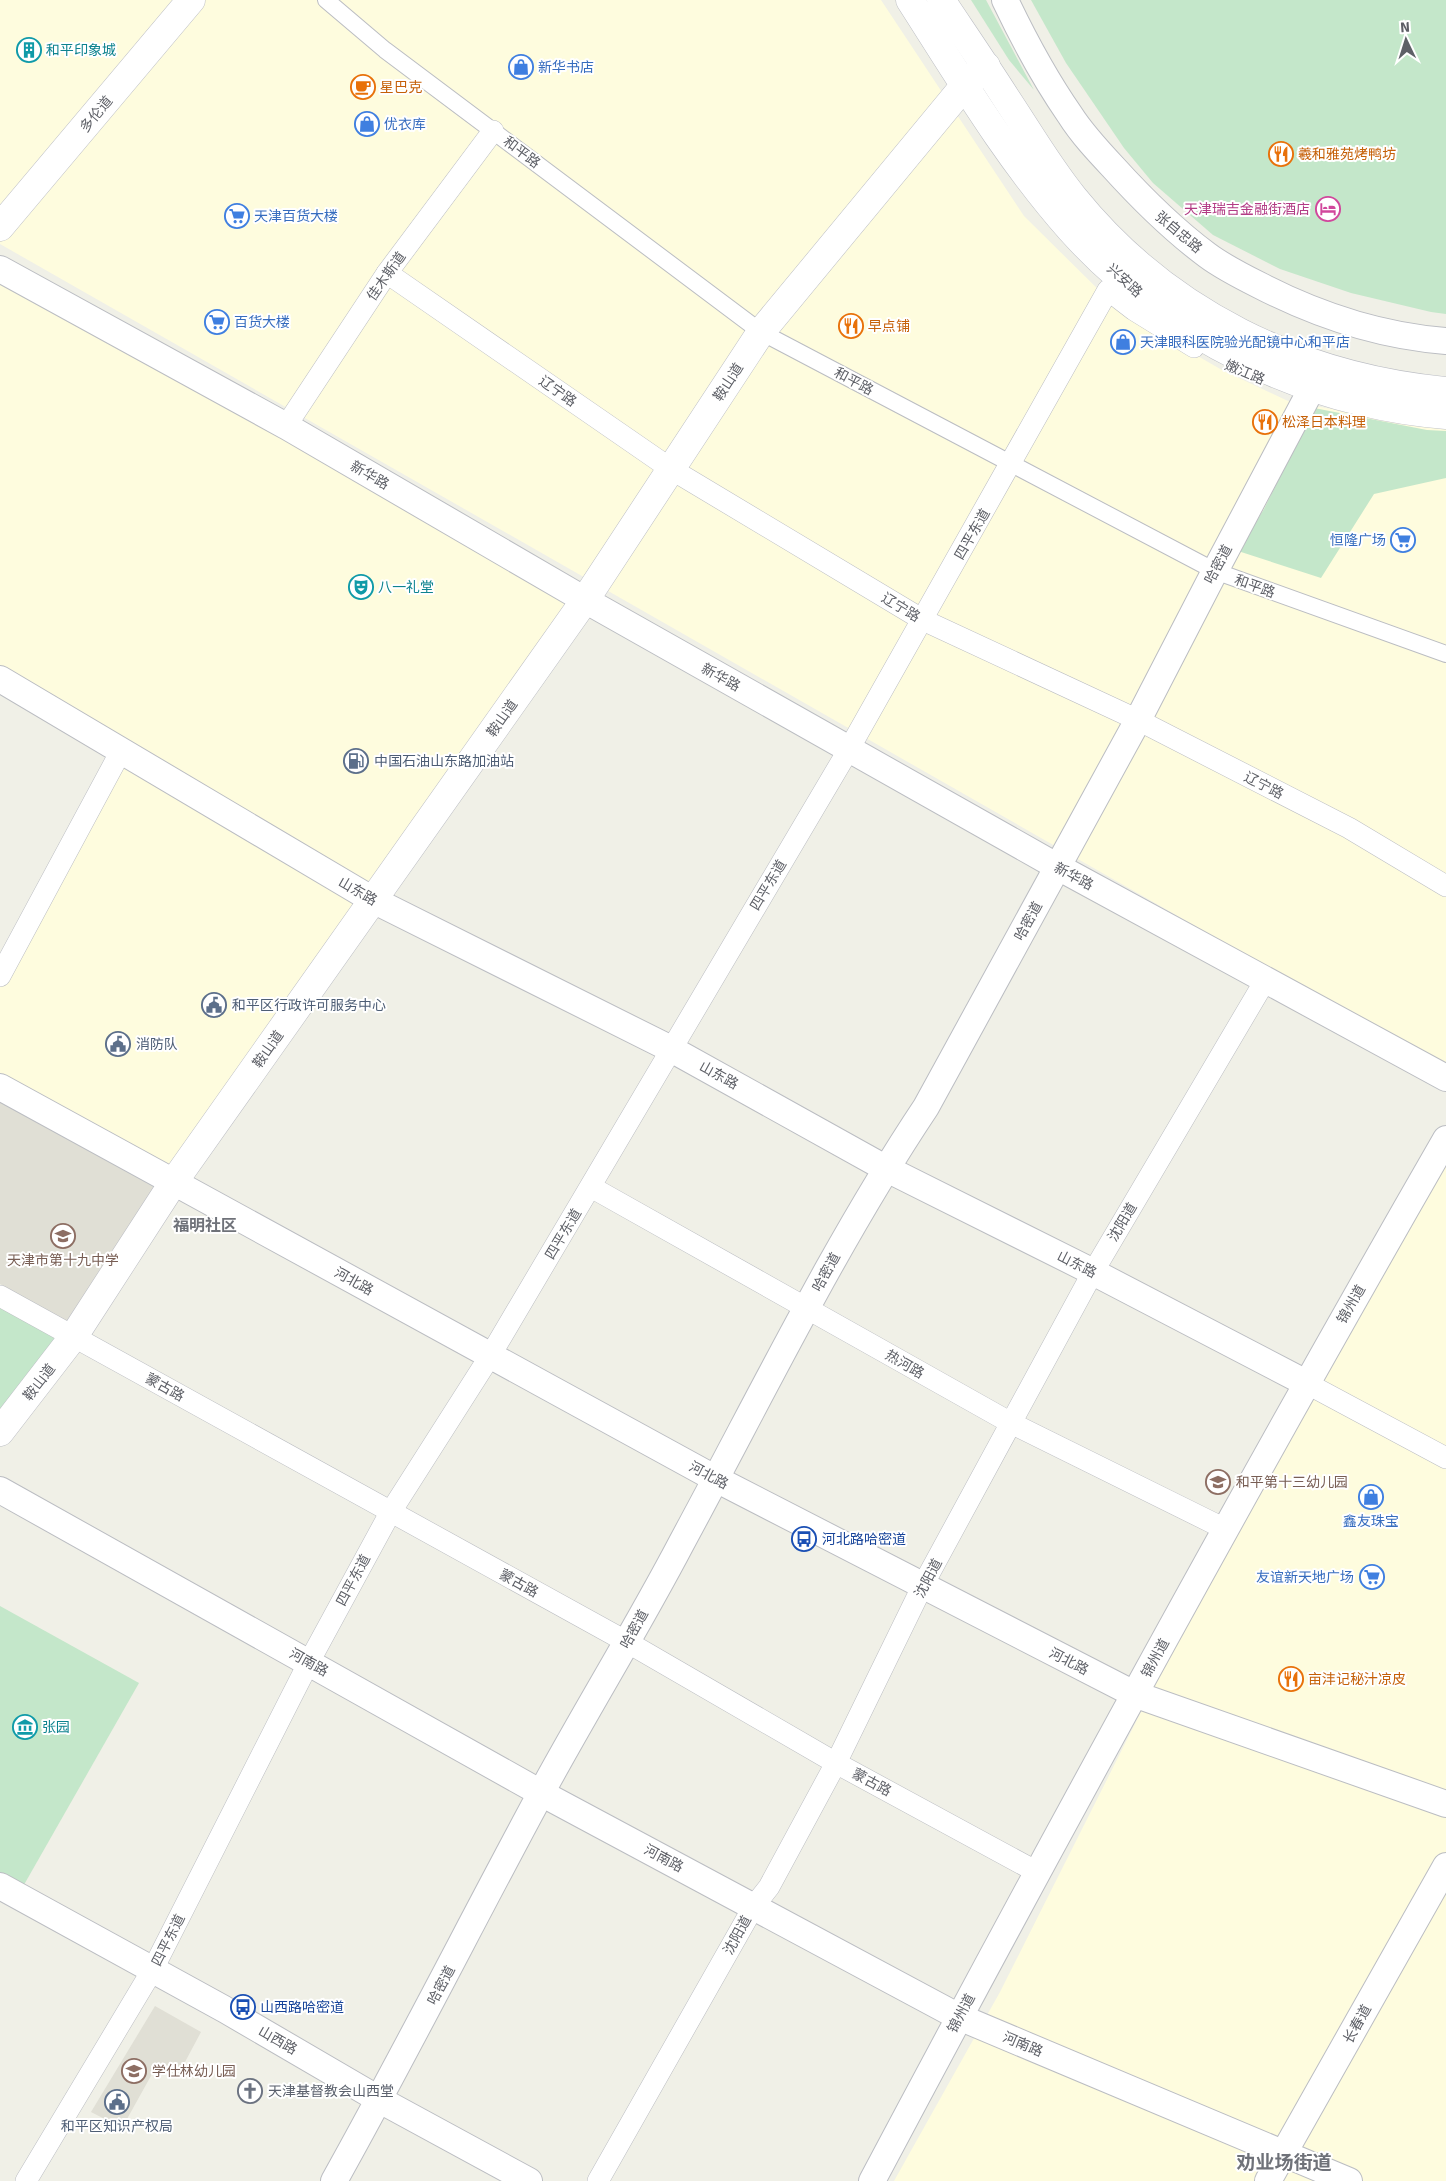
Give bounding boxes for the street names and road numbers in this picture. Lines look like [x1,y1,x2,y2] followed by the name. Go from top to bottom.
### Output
[76,93,116,136] street label: 多伦道
[500,133,544,172] street label: 和平路
[1152,208,1206,257] street label: 张自忠路
[363,248,409,304] street label: 佳木斯道
[1103,260,1146,301] street label: 兴安路
[1222,356,1267,388] street label: 嫩江路
[710,360,747,405] street label: 鞍山道
[831,364,876,399] street label: 和平路
[536,372,580,410] street label: 辽宁路
[347,458,392,493] street label: 新华路
[951,506,994,563] street label: 四平东道
[1201,542,1236,587] street label: 哈密道
[1232,571,1277,602] street label: 和平路
[878,589,923,626] street label: 辽宁路
[698,660,743,695] street label: 新华路
[483,696,521,740] street label: 鞍山道
[1241,768,1286,803] street label: 辽宁路
[747,857,790,914] street label: 四平东道
[1051,859,1096,894] street label: 新华路
[335,874,380,909] street label: 山东路
[1011,899,1046,944] street label: 哈密道
[249,1027,287,1071] street label: 鞍山道
[696,1058,741,1093] street label: 山东路
[1104,1200,1141,1245] street label: 沈阳道
[542,1206,585,1263] street label: 四平东道
[1054,1247,1099,1282] street label: 山东路
[809,1250,844,1295] street label: 哈密道
[331,1264,376,1299] street label: 河北路
[1334,1282,1369,1327] street label: 锦州道
[882,1347,927,1382] street label: 热河路
[20,1361,59,1404] street label: 鞍山道
[142,1370,187,1405] street label: 蒙古路
[686,1458,731,1493] street label: 河北路
[333,1552,374,1609] street label: 四平东道
[911,1556,946,1601] street label: 沈阳道
[496,1566,541,1601] street label: 蒙古路
[617,1607,652,1652] street label: 哈密道
[1138,1636,1173,1681] street label: 锦州道
[1046,1644,1091,1679] street label: 河北路
[286,1645,331,1680] street label: 河南路
[849,1765,894,1800] street label: 蒙古路
[641,1841,686,1876] street label: 河南路
[148,1911,189,1969] street label: 四平东道
[720,1913,755,1958] street label: 沈阳道
[424,1963,459,2008] street label: 哈密道
[944,1991,979,2036] street label: 锦州道
[1340,2002,1375,2047] street label: 长春道
[255,2023,300,2058] street label: 山西路
[1000,2028,1045,2060] street label: 河南路

